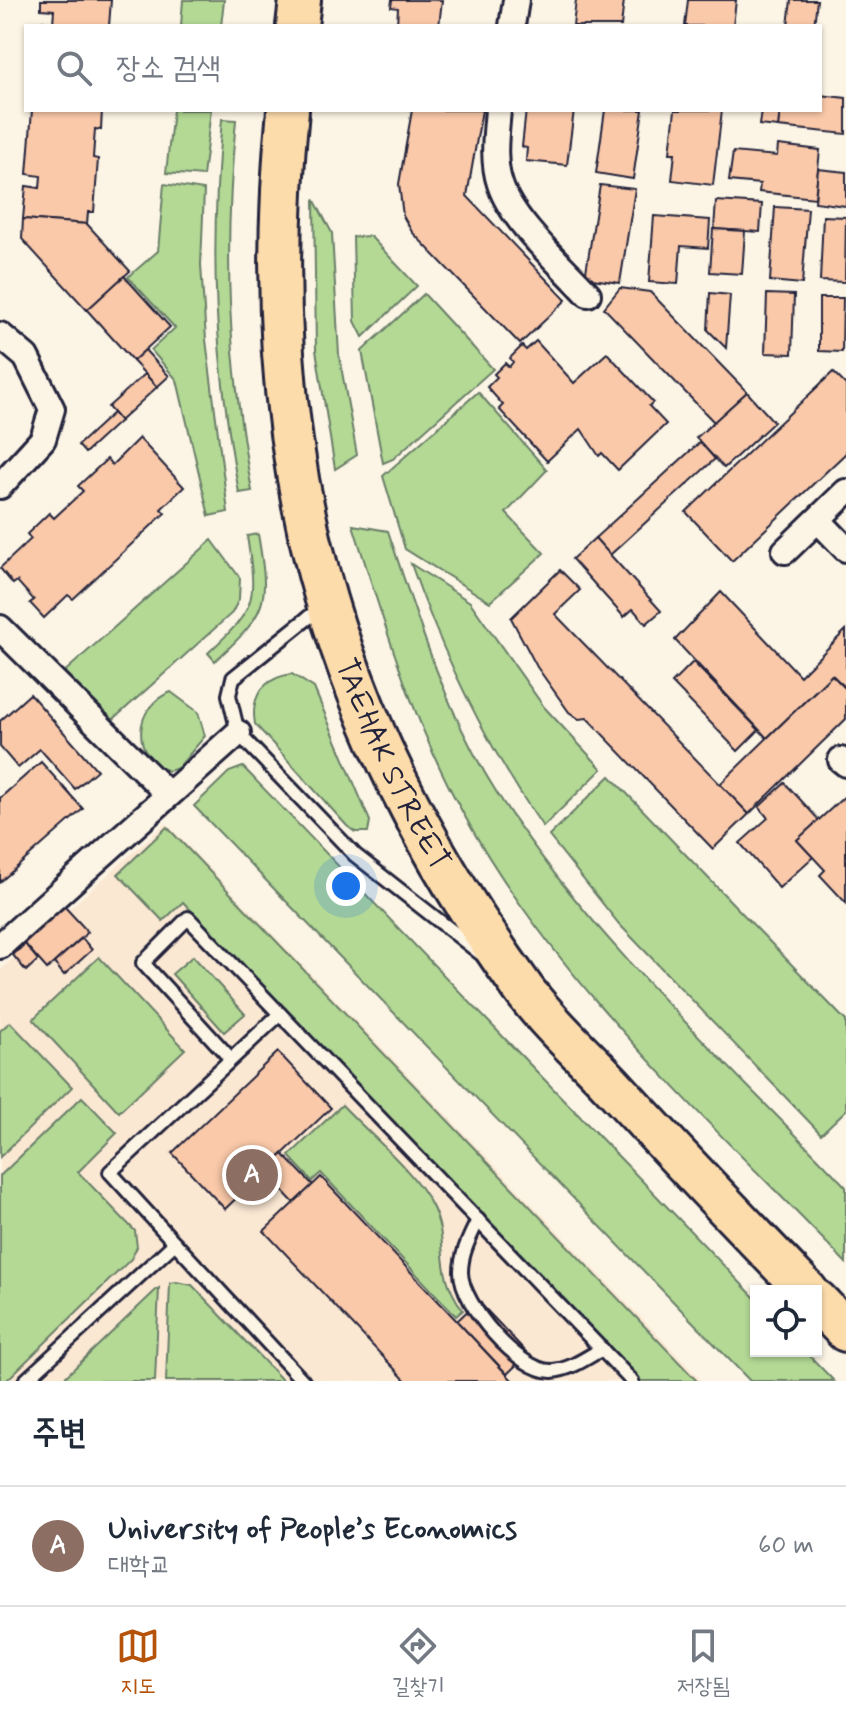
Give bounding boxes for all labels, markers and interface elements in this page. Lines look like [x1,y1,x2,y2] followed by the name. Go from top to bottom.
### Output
[24,24,822,112] search box
[52,46,96,90] icon: search
[116,49,221,88] text: 장소 검색
[326,653,459,878] street label: TAEHAK STREET
[326,866,366,906] your location
[226,1145,278,1205] pin: A
[750,1285,822,1357] map controls
[750,1285,822,1357] button: locate
[32,1411,87,1456] text: 주변
[108,1510,517,1549] text: University of People’s Economics
[49,1529,67,1563] text: A
[758,1529,814,1563] text: 60 m
[108,1549,171,1583] text: 대학교
[116,1624,160,1701] tab: 지도
[392,1624,445,1701] tab: 길찾기
[677,1624,730,1701] tab: 저장됨

